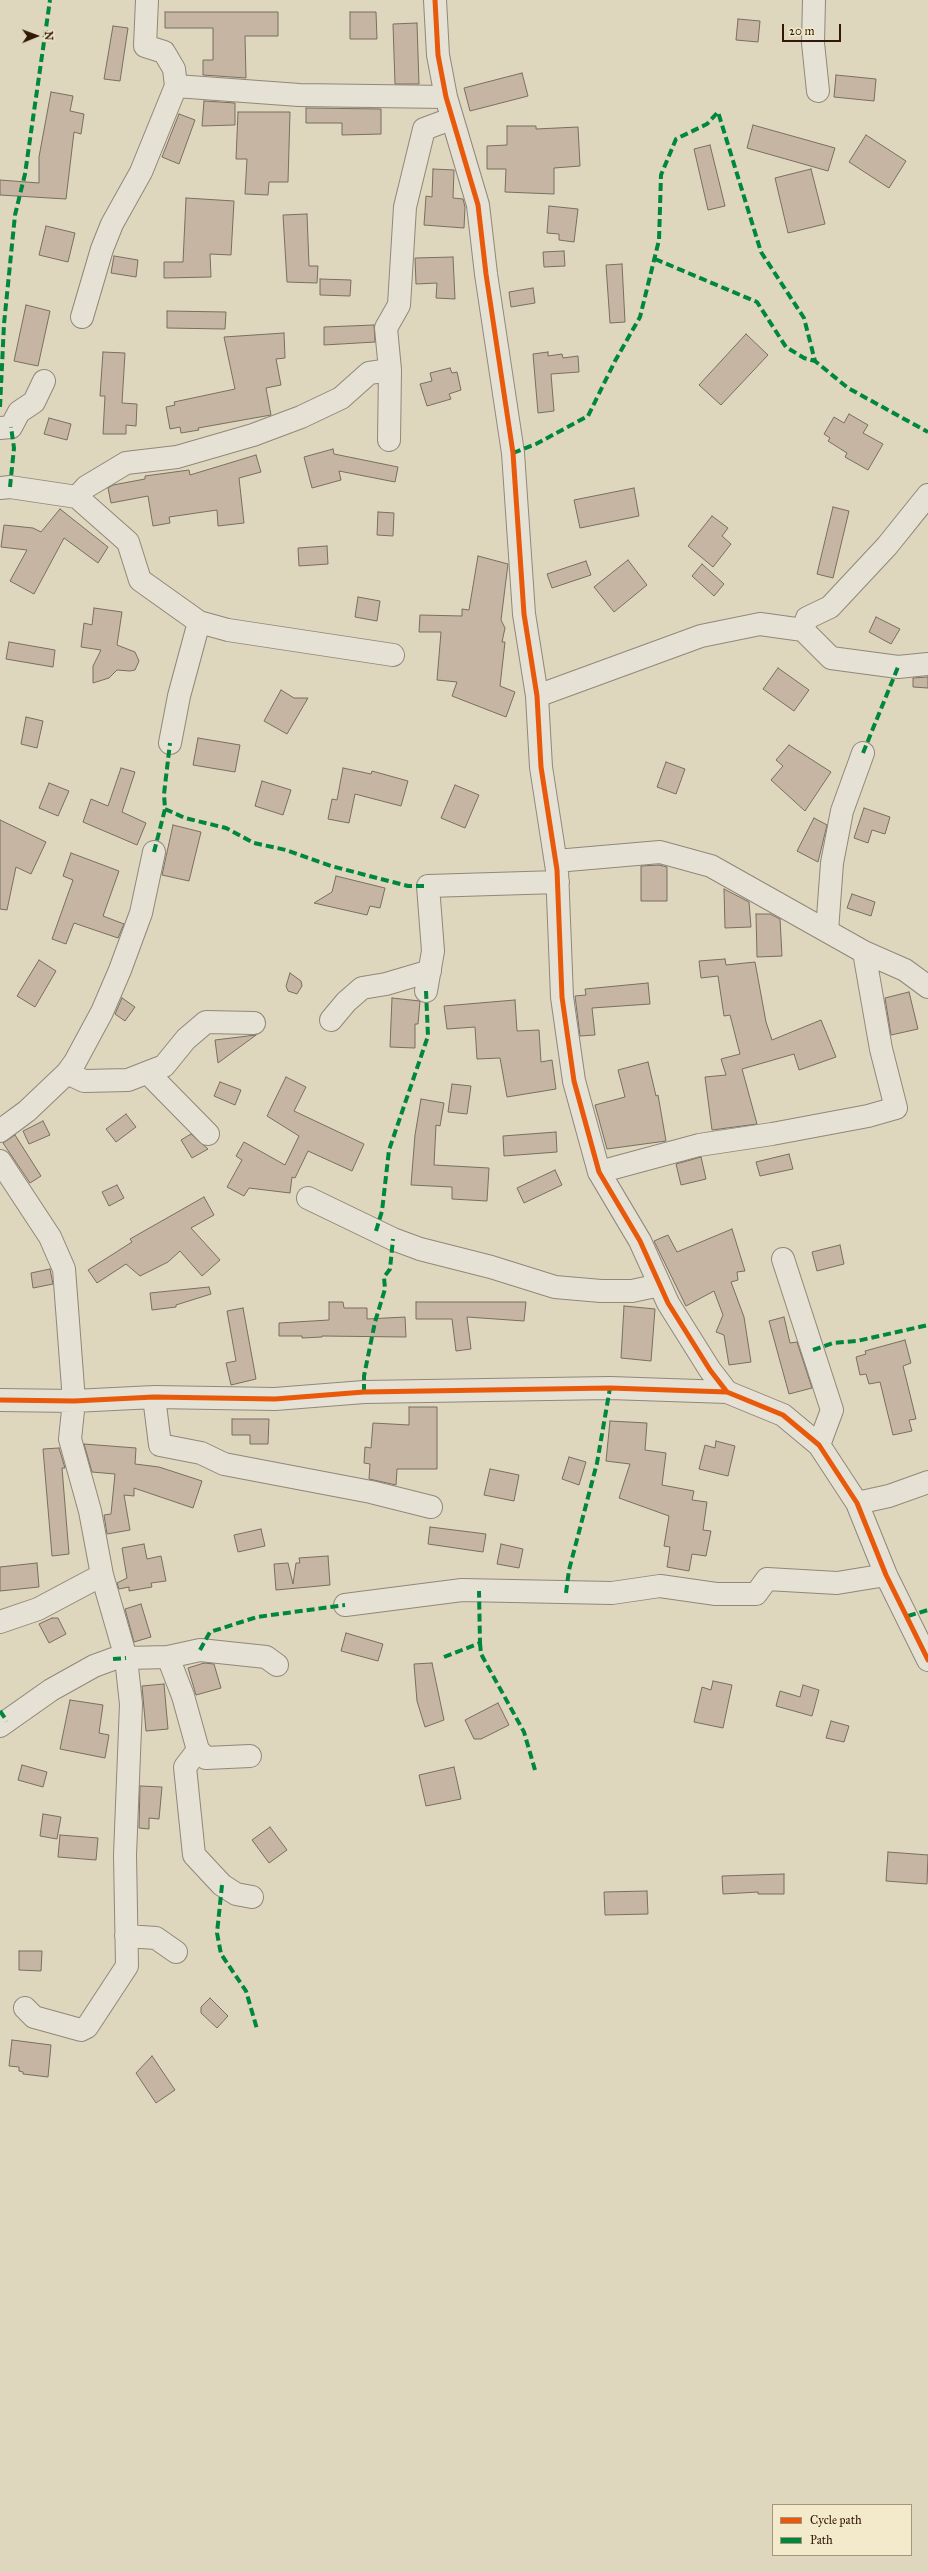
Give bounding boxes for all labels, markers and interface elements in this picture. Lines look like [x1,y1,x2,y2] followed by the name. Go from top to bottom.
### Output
[16,16,56,56] north arrow
[784,16,843,42] scale bar
[789,24,815,38] text: 20 m
[42,31,55,41] text: N
[772,2504,912,2556] legend
[810,2513,862,2527] text: Cycle path
[810,2533,833,2547] text: Path

